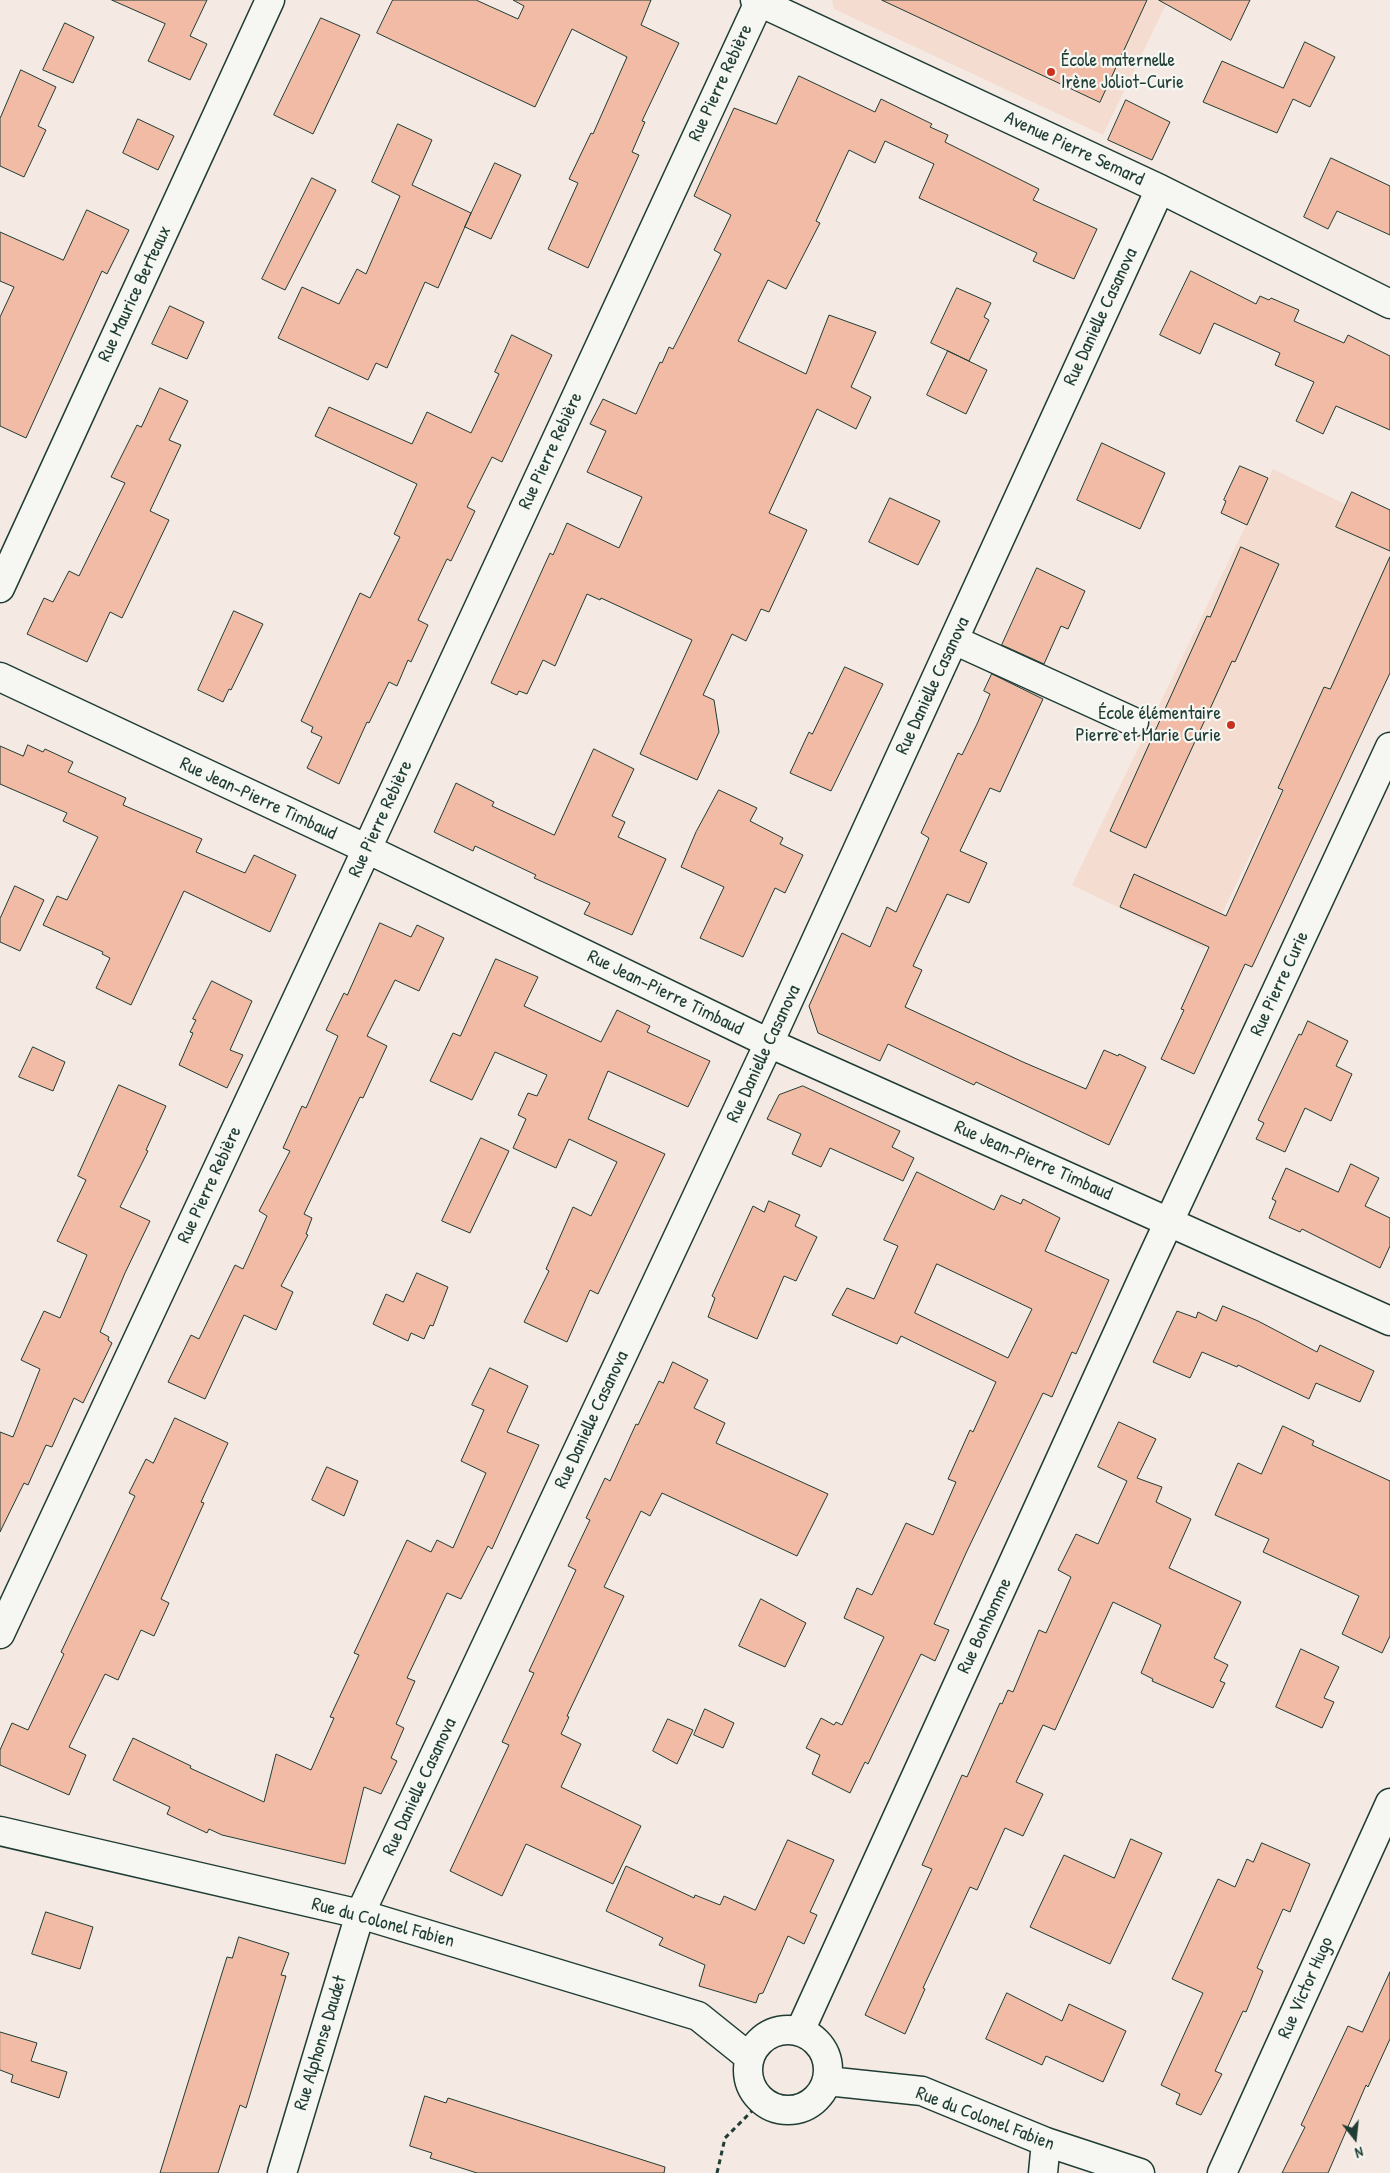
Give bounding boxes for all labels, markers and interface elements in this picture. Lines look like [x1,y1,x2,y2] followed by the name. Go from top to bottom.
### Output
[684,21,758,145] street label: Rue Pierre Rebière
[1061,50,1184,94] place label: École maternelle Irène Joliot-Curie
[1045,66,1057,78] marker: École maternelle Irène Joliot-Curie
[1001,107,1147,191] street label: Avenue Pierre Semard
[93,222,177,366] street label: Rue Maurice Berteaux
[1059,245,1143,389] street label: Rue Danielle Casanova
[514,389,588,513] street label: Rue Pierre Rebière
[891,614,975,758] street label: Rue Danielle Casanova
[1076,703,1221,747] place label: École élémentaire Pierre et Marie Curie
[1225,719,1237,731] marker: École élémentaire Pierre et Marie Curie
[176,753,340,845] street label: Rue Jean-Pierre Timbaud
[344,757,418,881] street label: Rue Pierre Rebière
[1246,928,1314,1040] street label: Rue Pierre Curie
[583,945,747,1041] street label: Rue Jean-Pierre Timbaud
[722,982,806,1126] street label: Rue Danielle Casanova
[951,1116,1115,1206] street label: Rue Jean-Pierre Timbaud
[173,1123,247,1247] street label: Rue Pierre Rebière
[550,1348,634,1492] street label: Rue Danielle Casanova
[953,1574,1017,1678] street label: Rue Bonhomme
[378,1715,462,1859] street label: Rue Danielle Casanova
[309,1893,457,1953] street label: Rue du Colonel Fabien
[1273,1934,1339,2042] street label: Rue Victor Hugo
[290,1973,352,2113] street label: Rue Alphonse Daudet
[912,2082,1058,2156] street label: Rue du Colonel Fabien
[1330,2113,1380,2163] north arrow
[1353,2143,1365,2163] text: N

